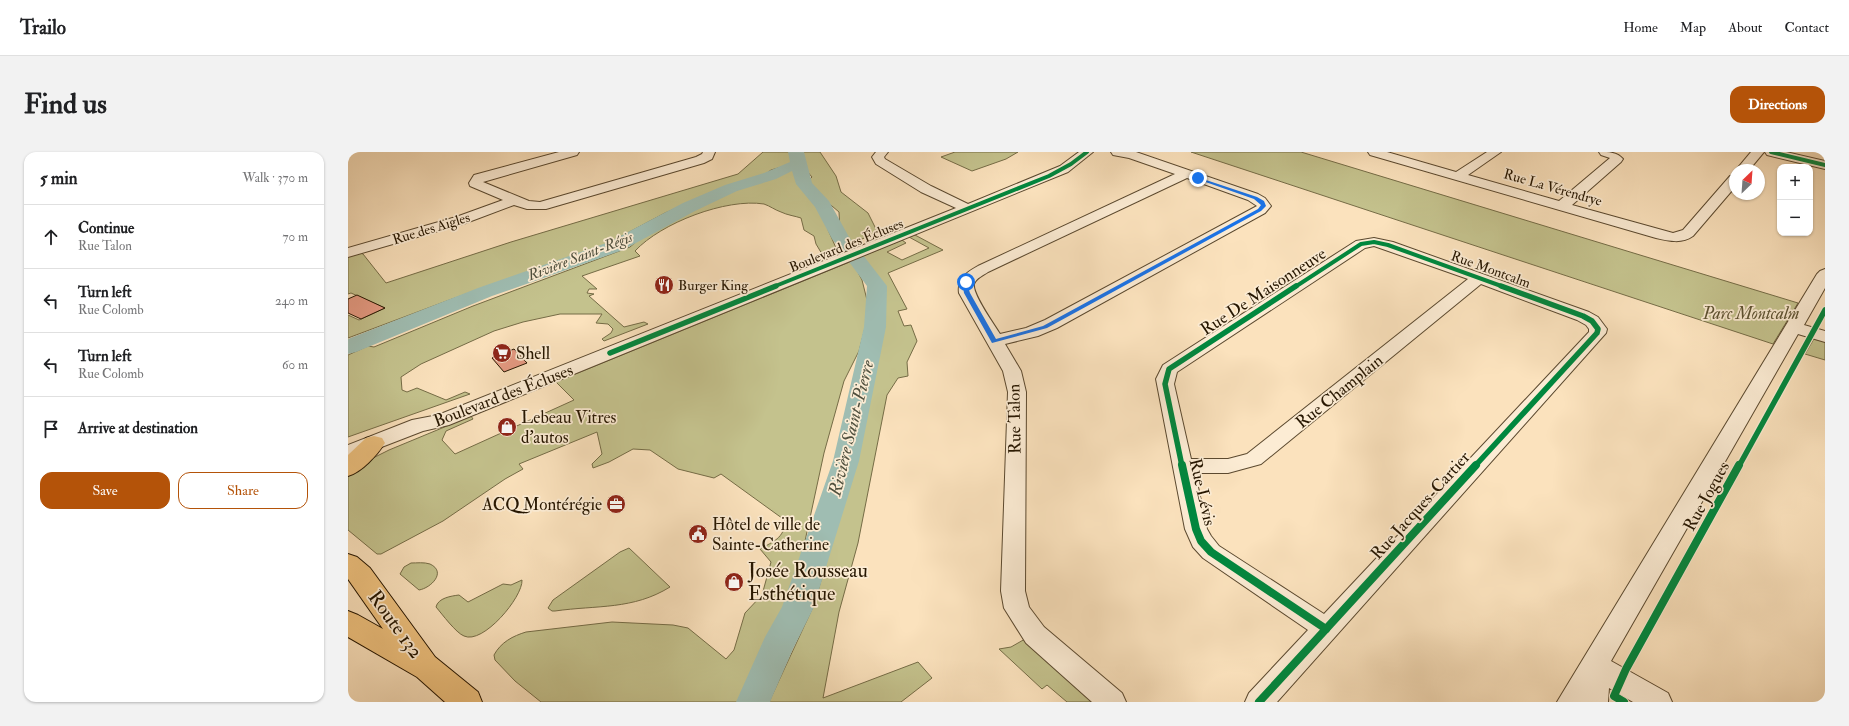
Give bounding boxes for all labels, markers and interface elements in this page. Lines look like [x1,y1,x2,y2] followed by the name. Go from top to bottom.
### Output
[20,16,66,40] text: Trailo
[1623,19,1658,36] text: Home
[1680,19,1706,36] text: Map
[1728,19,1762,36] text: About
[1784,19,1829,36] text: Contact
[1730,86,1825,123] button: Directions
[24,87,107,122] text: Find us
[1729,164,1765,200] north arrow
[1777,164,1813,236] map controls
[1777,164,1813,200] button: +
[1501,165,1604,211] street label: Rue La Vérendrye
[40,168,78,189] text: 5 min
[1189,169,1207,187] route end
[243,170,308,186] text: Walk · 370 m
[1777,200,1813,236] button: −
[390,209,472,248] street label: Rue des Aigles
[787,215,906,276] street label: Boulevard des Écluses
[78,219,134,238] text: Continue
[40,226,62,248] icon: ahead
[524,227,636,286] water label: Rivière Saint-Régis
[283,229,308,245] text: 70 m
[78,238,132,254] text: Rue Talon
[1197,243,1330,340] street label: Rue De Maisonneuve
[1449,247,1533,292] street label: Rue Montcalm
[957,273,975,291] route start
[653,274,675,296] restaurant icon: Burger King
[678,277,749,294] place label: Burger King
[78,283,132,302] text: Turn left
[40,290,62,312] icon: left
[275,293,308,309] text: 240 m
[78,302,144,318] text: Rue Colomb
[1702,303,1799,324] park label: Parc Montcalm
[491,342,513,364] supermarket icon: Shell
[516,343,551,364] place label: Shell
[78,347,132,366] text: Turn left
[1291,350,1388,434] street label: Rue Champlain
[40,354,62,376] icon: left
[282,357,308,373] text: 60 m
[823,357,880,499] water label: Rivière Saint-Pierre
[430,358,576,432] street label: Boulevard des Écluses
[78,366,144,382] text: Rue Colomb
[1003,383,1026,454] street label: Rue Talon
[521,407,617,448] place label: Lebeau Vitres d'autos
[496,416,518,438] shop icon: Lebeau Vitres d'autos
[40,418,62,440] icon: arrive
[78,419,198,438] text: Arrive at destination
[1366,446,1476,565] street label: Rue Jacques-Cartier
[1185,456,1220,528] street label: Rue Lévis
[1679,458,1735,535] street label: Rue Jogues
[40,472,170,509] button: Save
[178,472,308,509] button: Share
[605,493,627,515] office icon: ACQ Montérégie
[481,494,602,515] place label: ACQ Montérégie
[712,514,829,555] place label: Hôtel de ville de Sainte-Catherine
[687,523,709,545] public building icon: Hôtel de ville de Sainte-Catherine
[747,558,868,606] place label: Josée Rousseau Esthétique
[723,571,745,593] shop icon: Josée Rousseau Esthétique
[363,585,429,663] street label: Route 132

